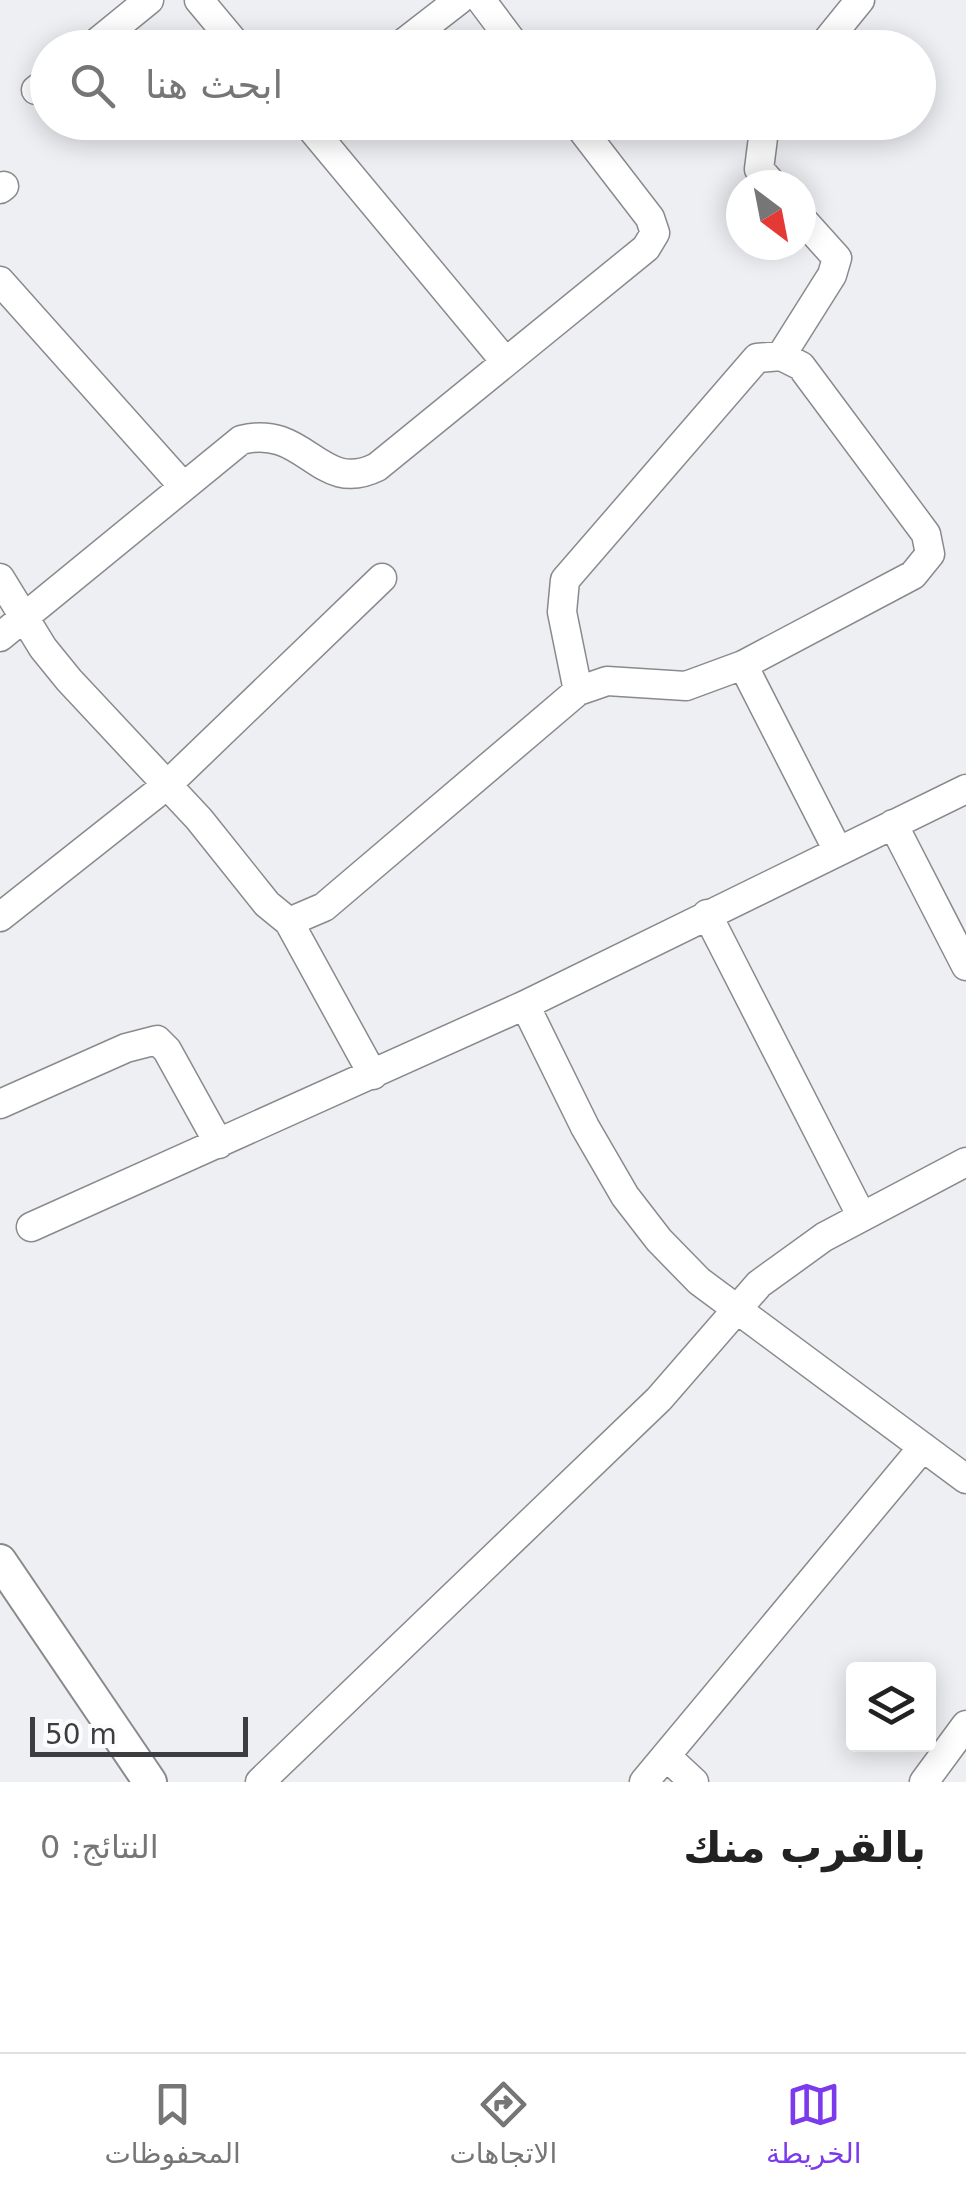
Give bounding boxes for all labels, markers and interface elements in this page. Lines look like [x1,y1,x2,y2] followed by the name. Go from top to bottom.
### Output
[30,30,936,140] search box
[65,58,120,113] icon: search
[145,63,283,107] text: ابحث هنا
[726,170,816,260] north arrow
[846,1662,936,1752] map controls
[846,1662,936,1752] button: layers
[30,1712,248,1756] scale bar
[45,1718,117,1751] text: 50 m
[683,1823,926,1872] text: بالقرب منك
[40,1828,159,1866] text: النتائج: 0
[104,2077,241,2170] tab: المحفوظات
[450,2077,557,2170] tab: الاتجاهات
[766,2077,862,2170] tab: الخريطة

